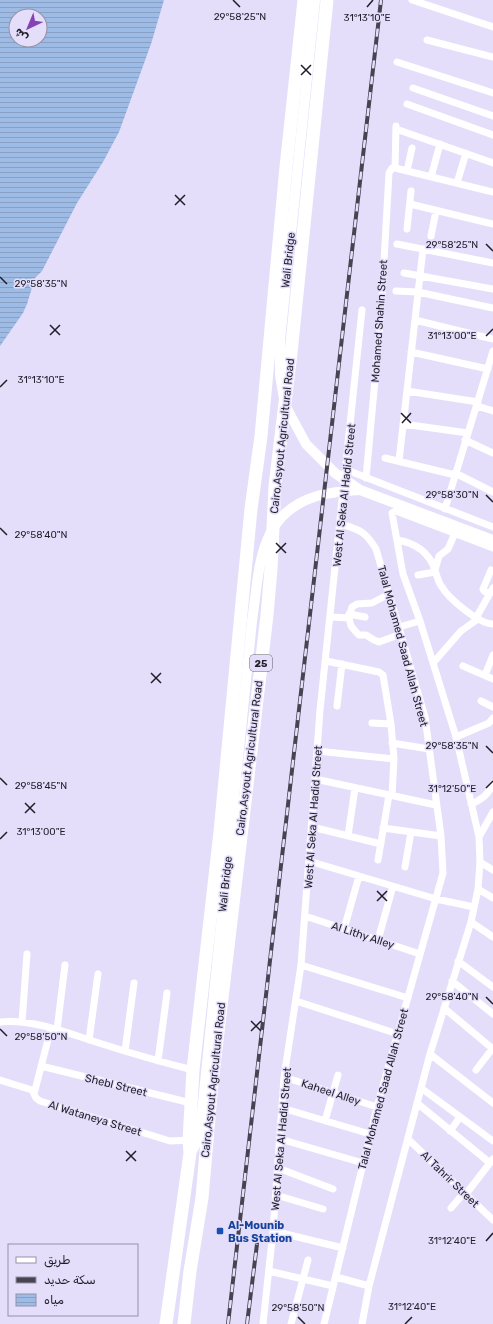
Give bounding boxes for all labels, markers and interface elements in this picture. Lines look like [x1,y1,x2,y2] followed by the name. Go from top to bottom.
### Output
[8,8,48,48] north arrow
[214,11,266,23] text: 29°58'25"N
[344,12,390,24] text: 31°13'10"E
[12,25,31,44] text: ش
[279,231,298,289] street label: Wali Bridge
[426,239,478,251] text: 29°58'25"N
[369,258,390,383] street label: Mohamed Shahin Street
[15,278,67,290] text: 29°58'35"N
[428,330,476,342] text: 31°13'00"E
[268,358,297,514] street label: Cairo,Asyout Agricultural Road
[18,374,64,386] text: 31°13'10"E
[331,422,359,567] street label: West Al Seka Al Hadid Street
[425,489,479,501] text: 29°58'30"N
[15,529,67,541] text: 29°58'40"N
[375,564,431,729] street label: Talal Mohamed Saad Allah Street
[250,655,272,671] road number: 25
[234,680,265,836] street label: Cairo,Asyout Agricultural Road
[426,740,478,752] text: 29°58'35"N
[302,744,325,889] street label: West Al Seka Al Hadid Street
[15,780,67,792] text: 29°58'45"N
[428,783,476,795] text: 31°12'50"E
[17,826,65,838] text: 31°13'00"E
[216,855,235,913] street label: Wali Bridge
[330,919,396,952] street label: Al Lithy Alley
[426,991,478,1003] text: 29°58'40"N
[199,1002,228,1158] street label: Cairo,Asyout Agricultural Road
[356,1006,411,1171] street label: Talal Mohamed Saad Allah Street
[14,1031,68,1043] text: 29°58'50"N
[269,1066,294,1211] street label: West Al Seka Al Hadid Street
[84,1072,149,1100] street label: Shebl Street
[300,1077,362,1108] street label: Kaheel Alley
[47,1098,144,1139] street label: Al Wataneya Street
[418,1148,482,1211] street label: Al Tahrir Street
[228,1219,292,1245] place label: Al-Mounib Bus Station
[215,1226,225,1236] marker: Al-Mounib Bus Station
[428,1235,476,1247] text: 31°12'40"E
[8,1244,138,1316] legend
[44,1253,70,1268] text: طريق
[44,1273,96,1287] text: سكة حديد
[44,1293,64,1307] text: مياه
[388,1301,436,1313] text: 31°12'40"E
[271,1302,325,1314] text: 29°58'50"N

